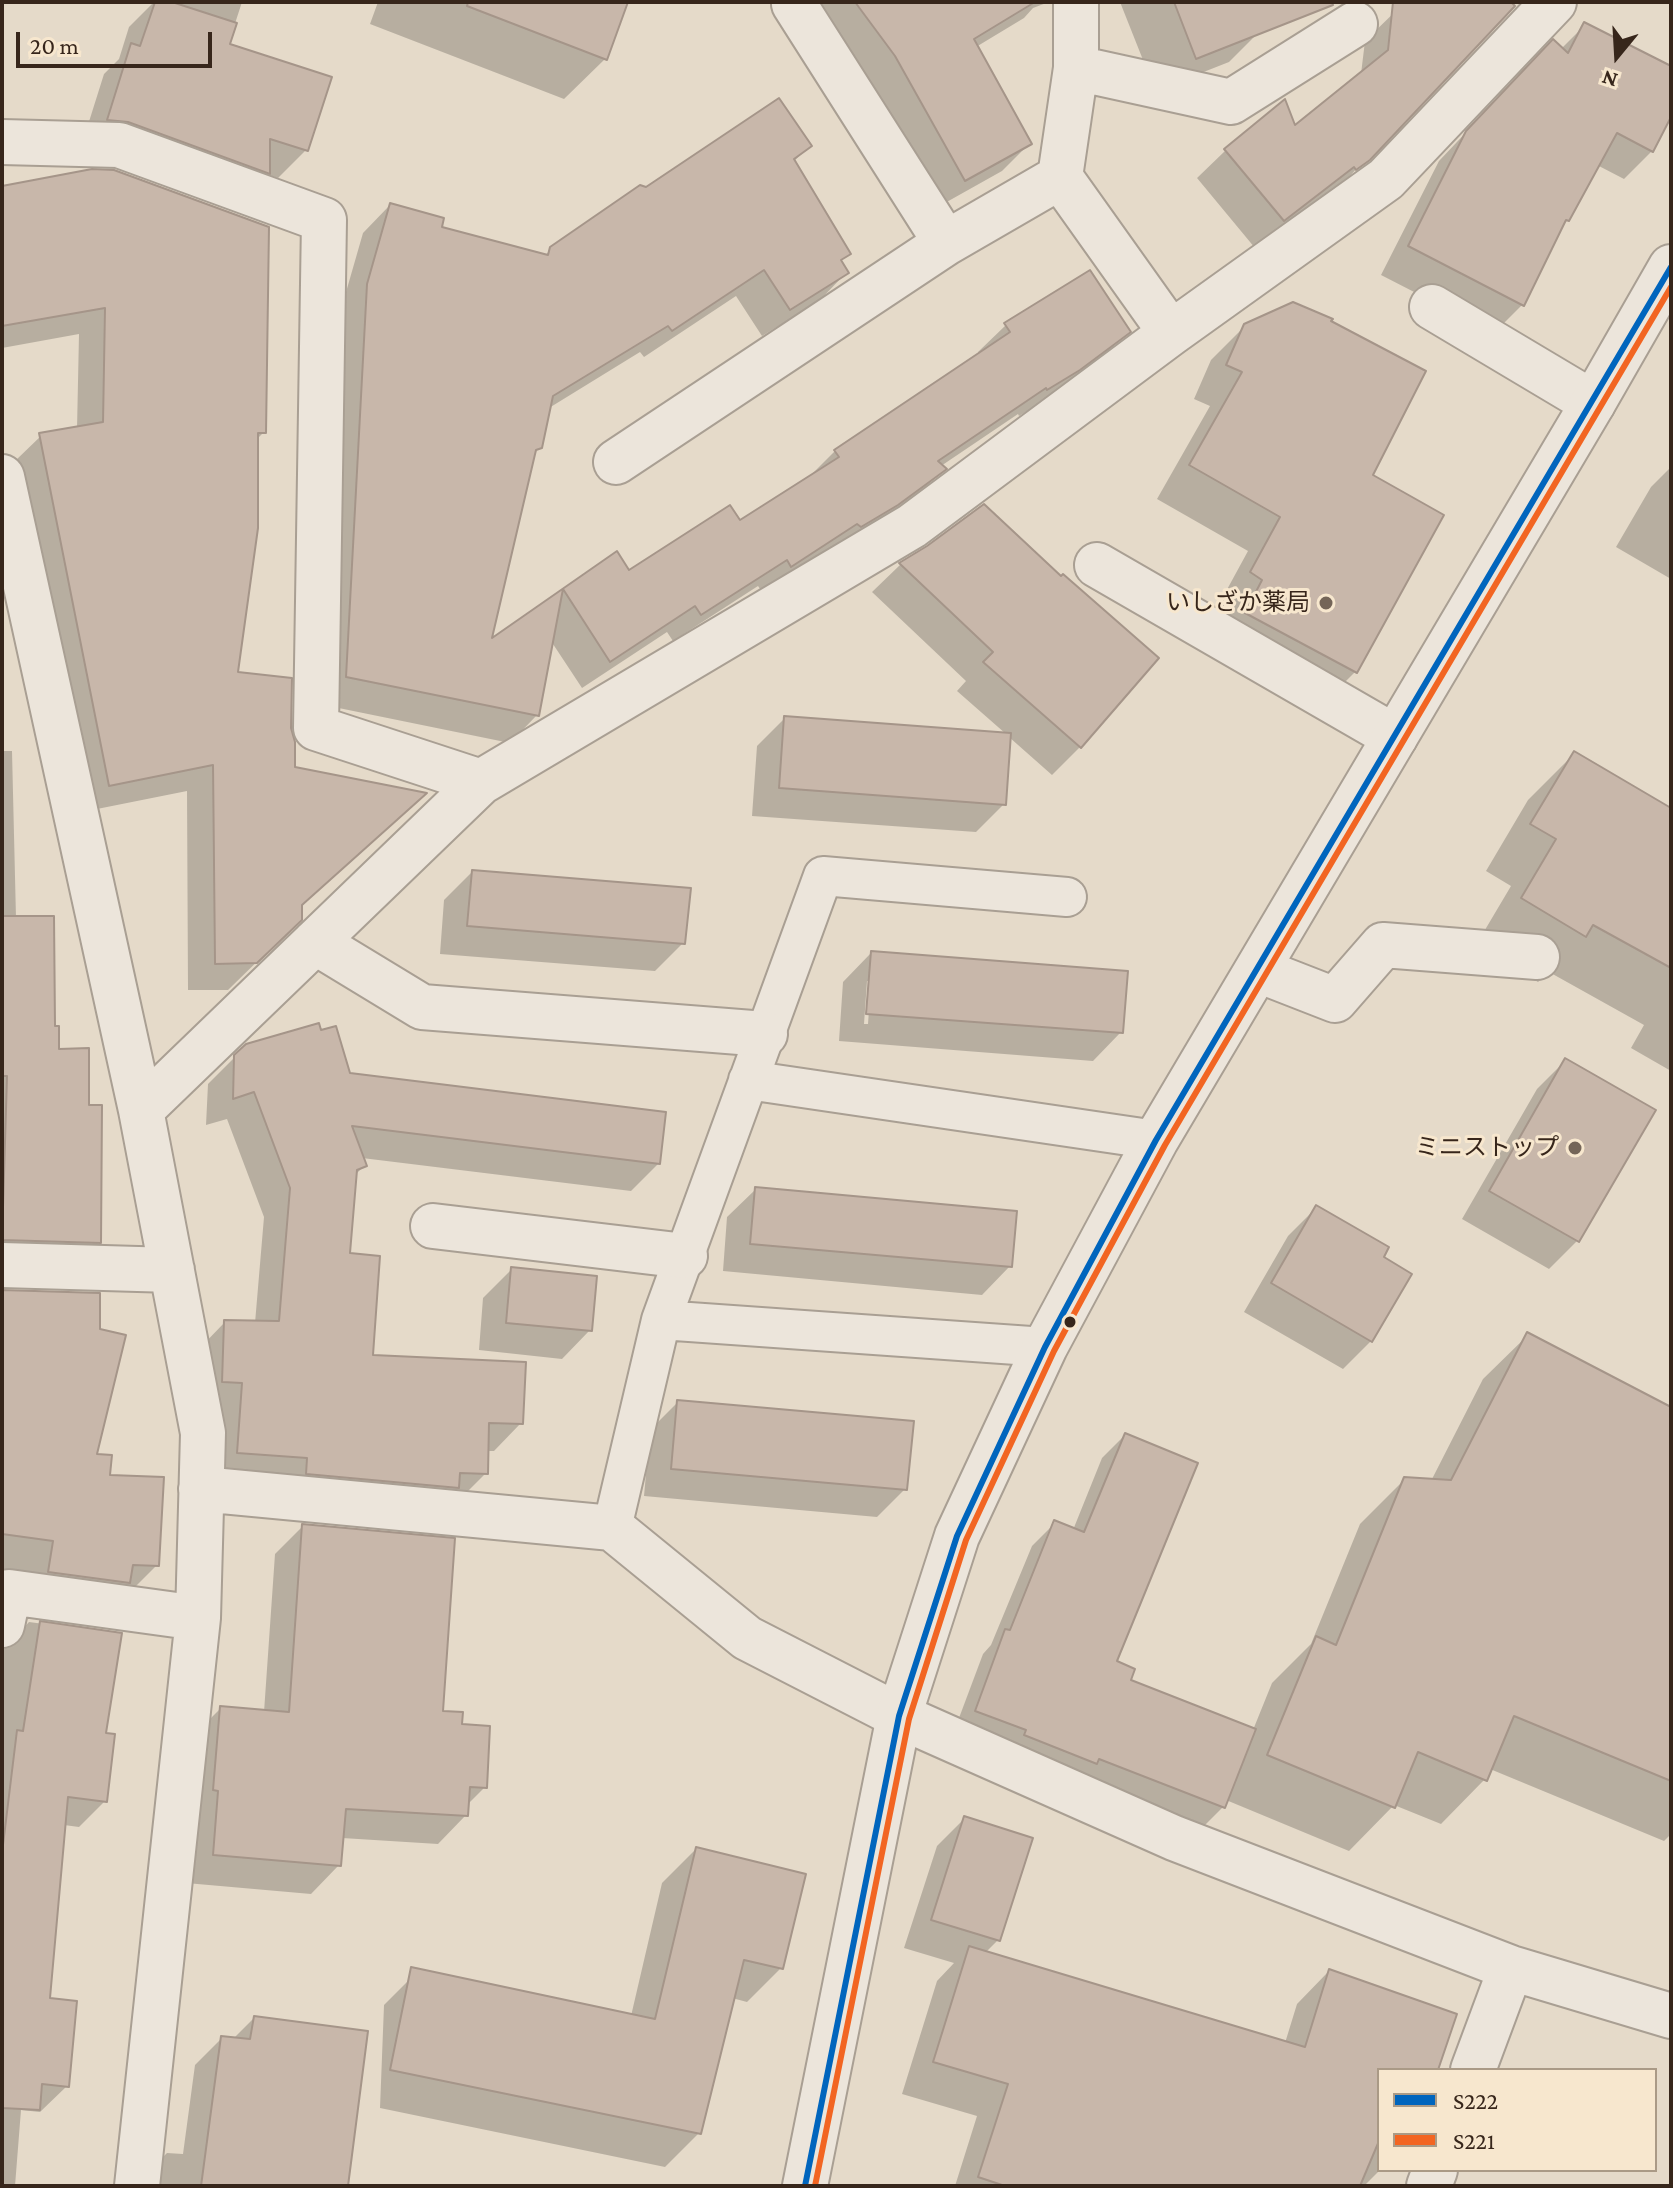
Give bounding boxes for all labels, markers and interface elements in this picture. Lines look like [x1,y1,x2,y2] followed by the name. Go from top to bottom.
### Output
[20,16,216,66] scale bar
[1577,16,1657,96] north arrow
[30,32,79,59] text: 20 m
[1598,65,1620,94] text: N
[1166,589,1310,617] place label: いしざか薬局
[1317,594,1335,612] marker: いしざか薬局
[1415,1134,1559,1162] place label: ミニストップ
[1566,1139,1584,1157] marker: ミニストップ
[1062,1314,1078,1330] unlabelled marker
[1377,2068,1657,2172] legend
[1453,2087,1498,2114] text: S222
[1453,2127,1495,2154] text: S221

